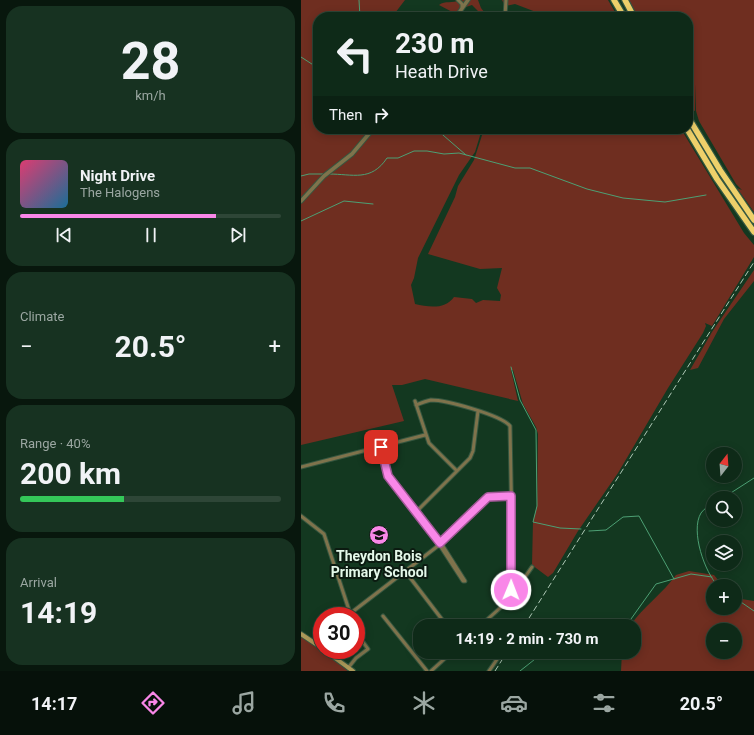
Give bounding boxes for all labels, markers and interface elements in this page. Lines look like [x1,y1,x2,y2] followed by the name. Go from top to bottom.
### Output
[395,27,474,60] text: 230 m
[329,28,381,80] icon: left
[121,31,180,92] text: 28
[395,61,488,82] text: Heath Drive
[135,88,166,103] text: km/h
[370,104,392,126] icon: right
[329,106,362,124] text: Then
[80,167,155,185] text: Night Drive
[80,185,160,200] text: The Halogens
[53,224,75,246] icon: previous
[140,224,162,246] icon: pause
[227,224,249,246] icon: next
[20,309,64,324] text: Climate
[115,329,187,364] text: 20.5°
[20,334,33,359] text: −
[269,334,281,359] text: +
[364,430,398,464] pin
[20,436,90,451] text: Range · 40%
[370,436,392,458] icon: arrive
[706,447,742,483] north arrow
[706,447,742,659] map controls
[20,456,121,491] text: 200 km
[706,491,742,527] button: search
[368,524,390,546] school or university icon: Theydon Bois Primary School
[706,535,742,571] button: layers
[331,548,427,580] place label: Theydon Bois Primary School
[490,569,532,611] position arrow
[20,575,57,590] text: Arrival
[706,579,742,615] button: +
[20,595,97,630] text: 14:19
[313,607,365,659] speed limit sign: 30
[706,623,742,659] button: −
[456,630,598,648] text: 14:19 · 2 min · 730 m
[139,689,167,717] icon: directions
[230,689,258,717] icon: music
[320,689,348,717] icon: phone
[410,689,438,717] icon: climate
[500,689,528,717] icon: car
[590,689,618,717] icon: filters
[31,693,77,714] text: 14:17
[680,693,723,714] text: 20.5°

